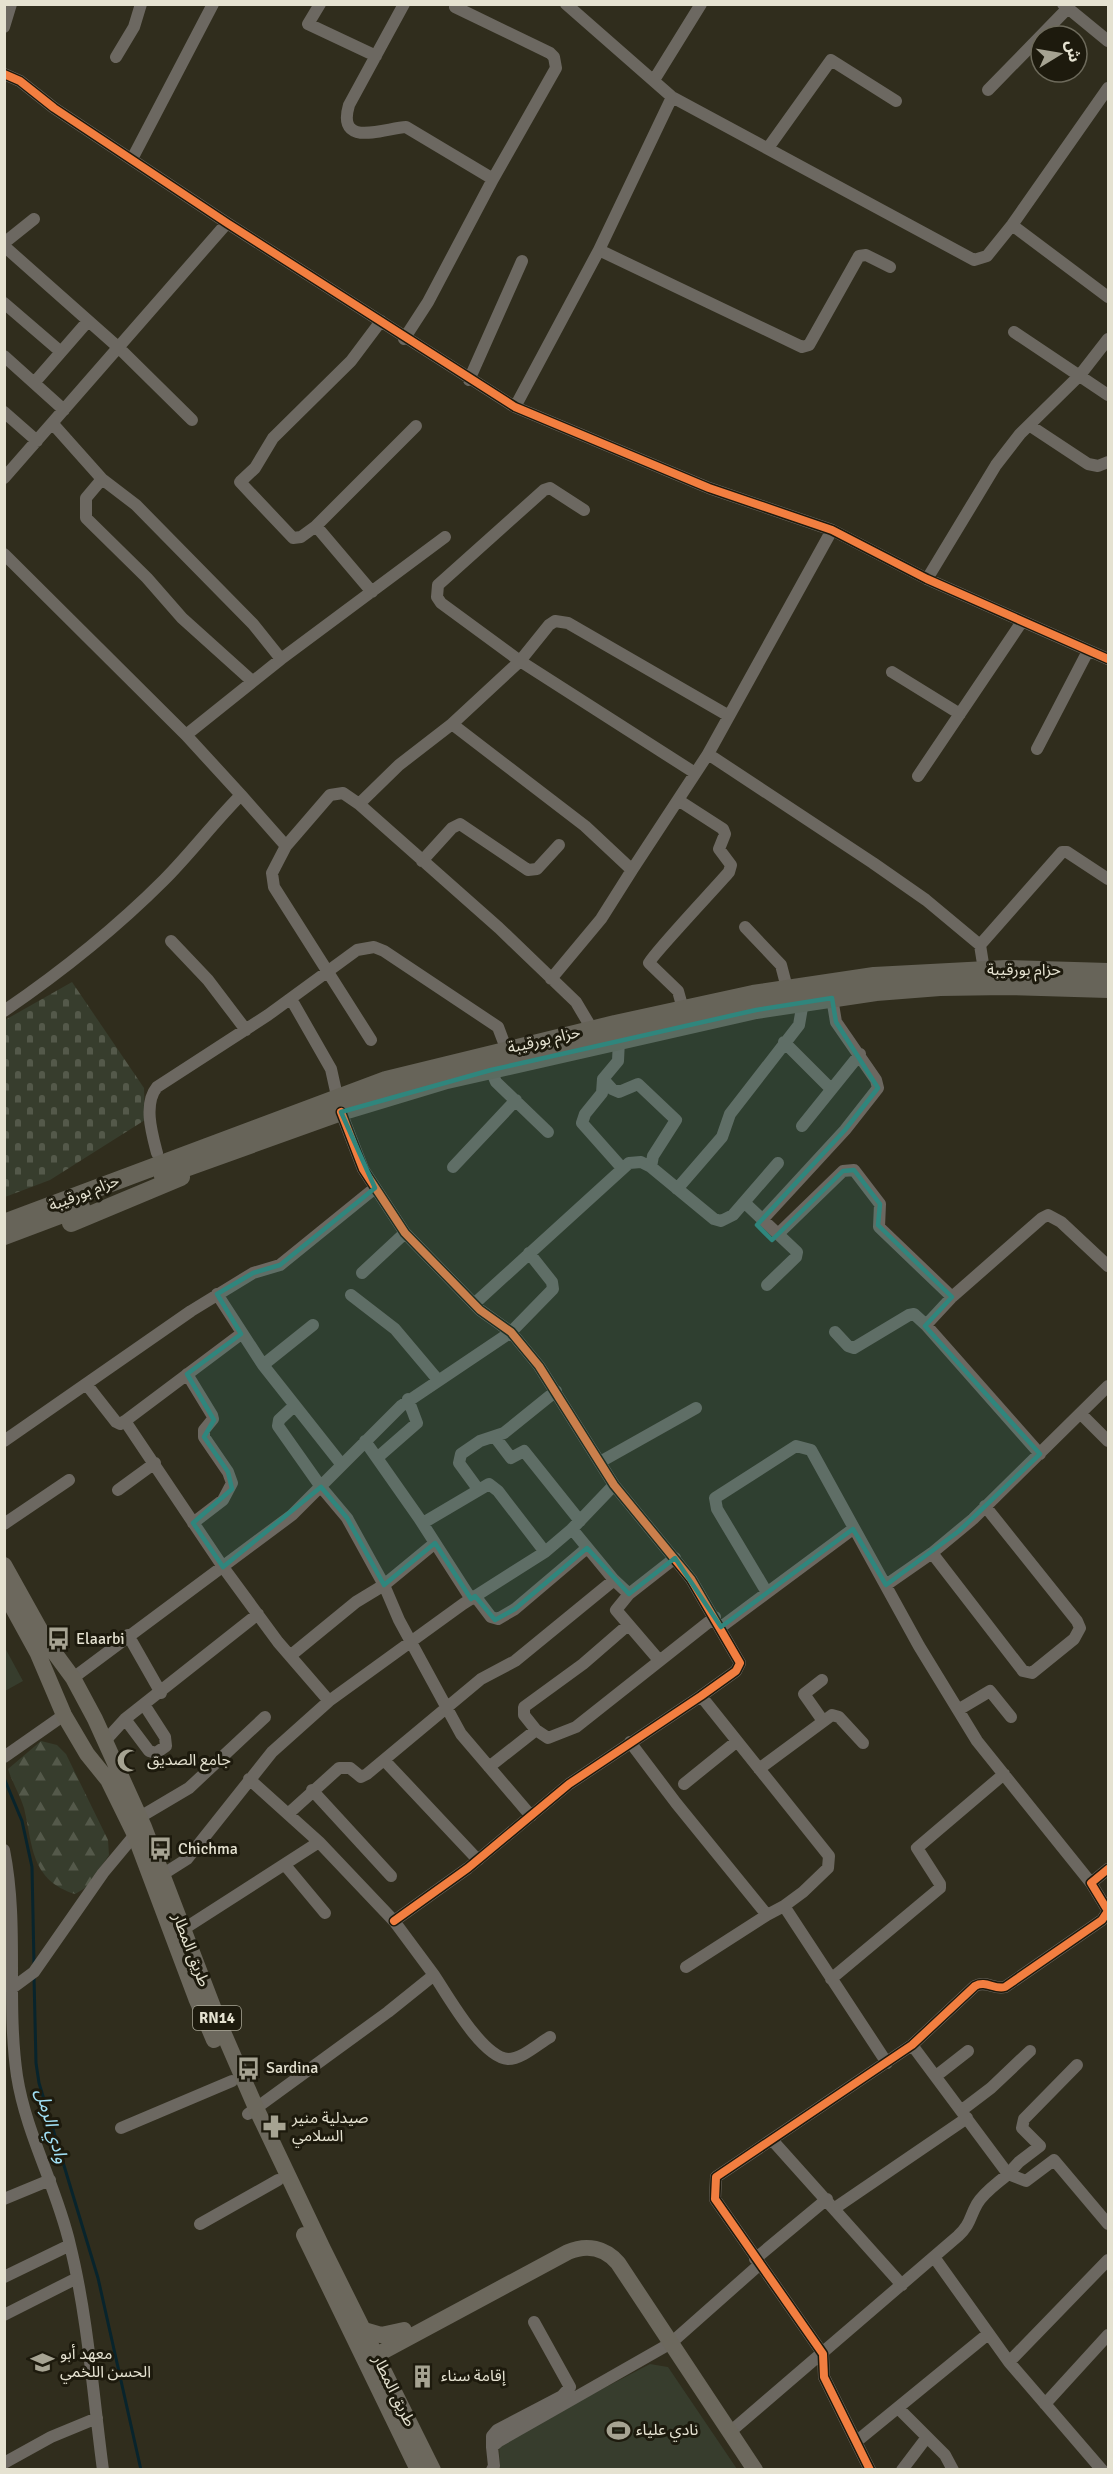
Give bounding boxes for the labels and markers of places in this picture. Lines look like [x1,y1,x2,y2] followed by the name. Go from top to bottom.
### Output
[45,1626,71,1652] bus stop icon: Elaarbi
[76,1629,125,1649] place label: Elaarbi
[116,1747,142,1773] mosque icon: جامع الصديق
[147,1750,231,1772] place label: جامع الصديق
[147,1836,173,1862] bus stop icon: Chichma
[178,1839,238,1859] place label: Chichma
[235,2055,261,2081] bus stop icon: Sardina
[266,2058,318,2078] place label: Sardina
[291,2108,369,2148] place label: صيدلية منير السلامي
[261,2114,287,2140] pharmacy icon: صيدلية منير السلامي
[60,2344,151,2384] place label: معهد أبو الحسن اللخمي
[29,2350,55,2376] school or university icon: معهد أبو الحسن اللخمي
[410,2363,436,2389] building icon: إقامة سناء
[441,2366,506,2386] place label: إقامة سناء
[605,2417,631,2443] sports icon: نادي علياء
[636,2420,698,2442] place label: نادي علياء

